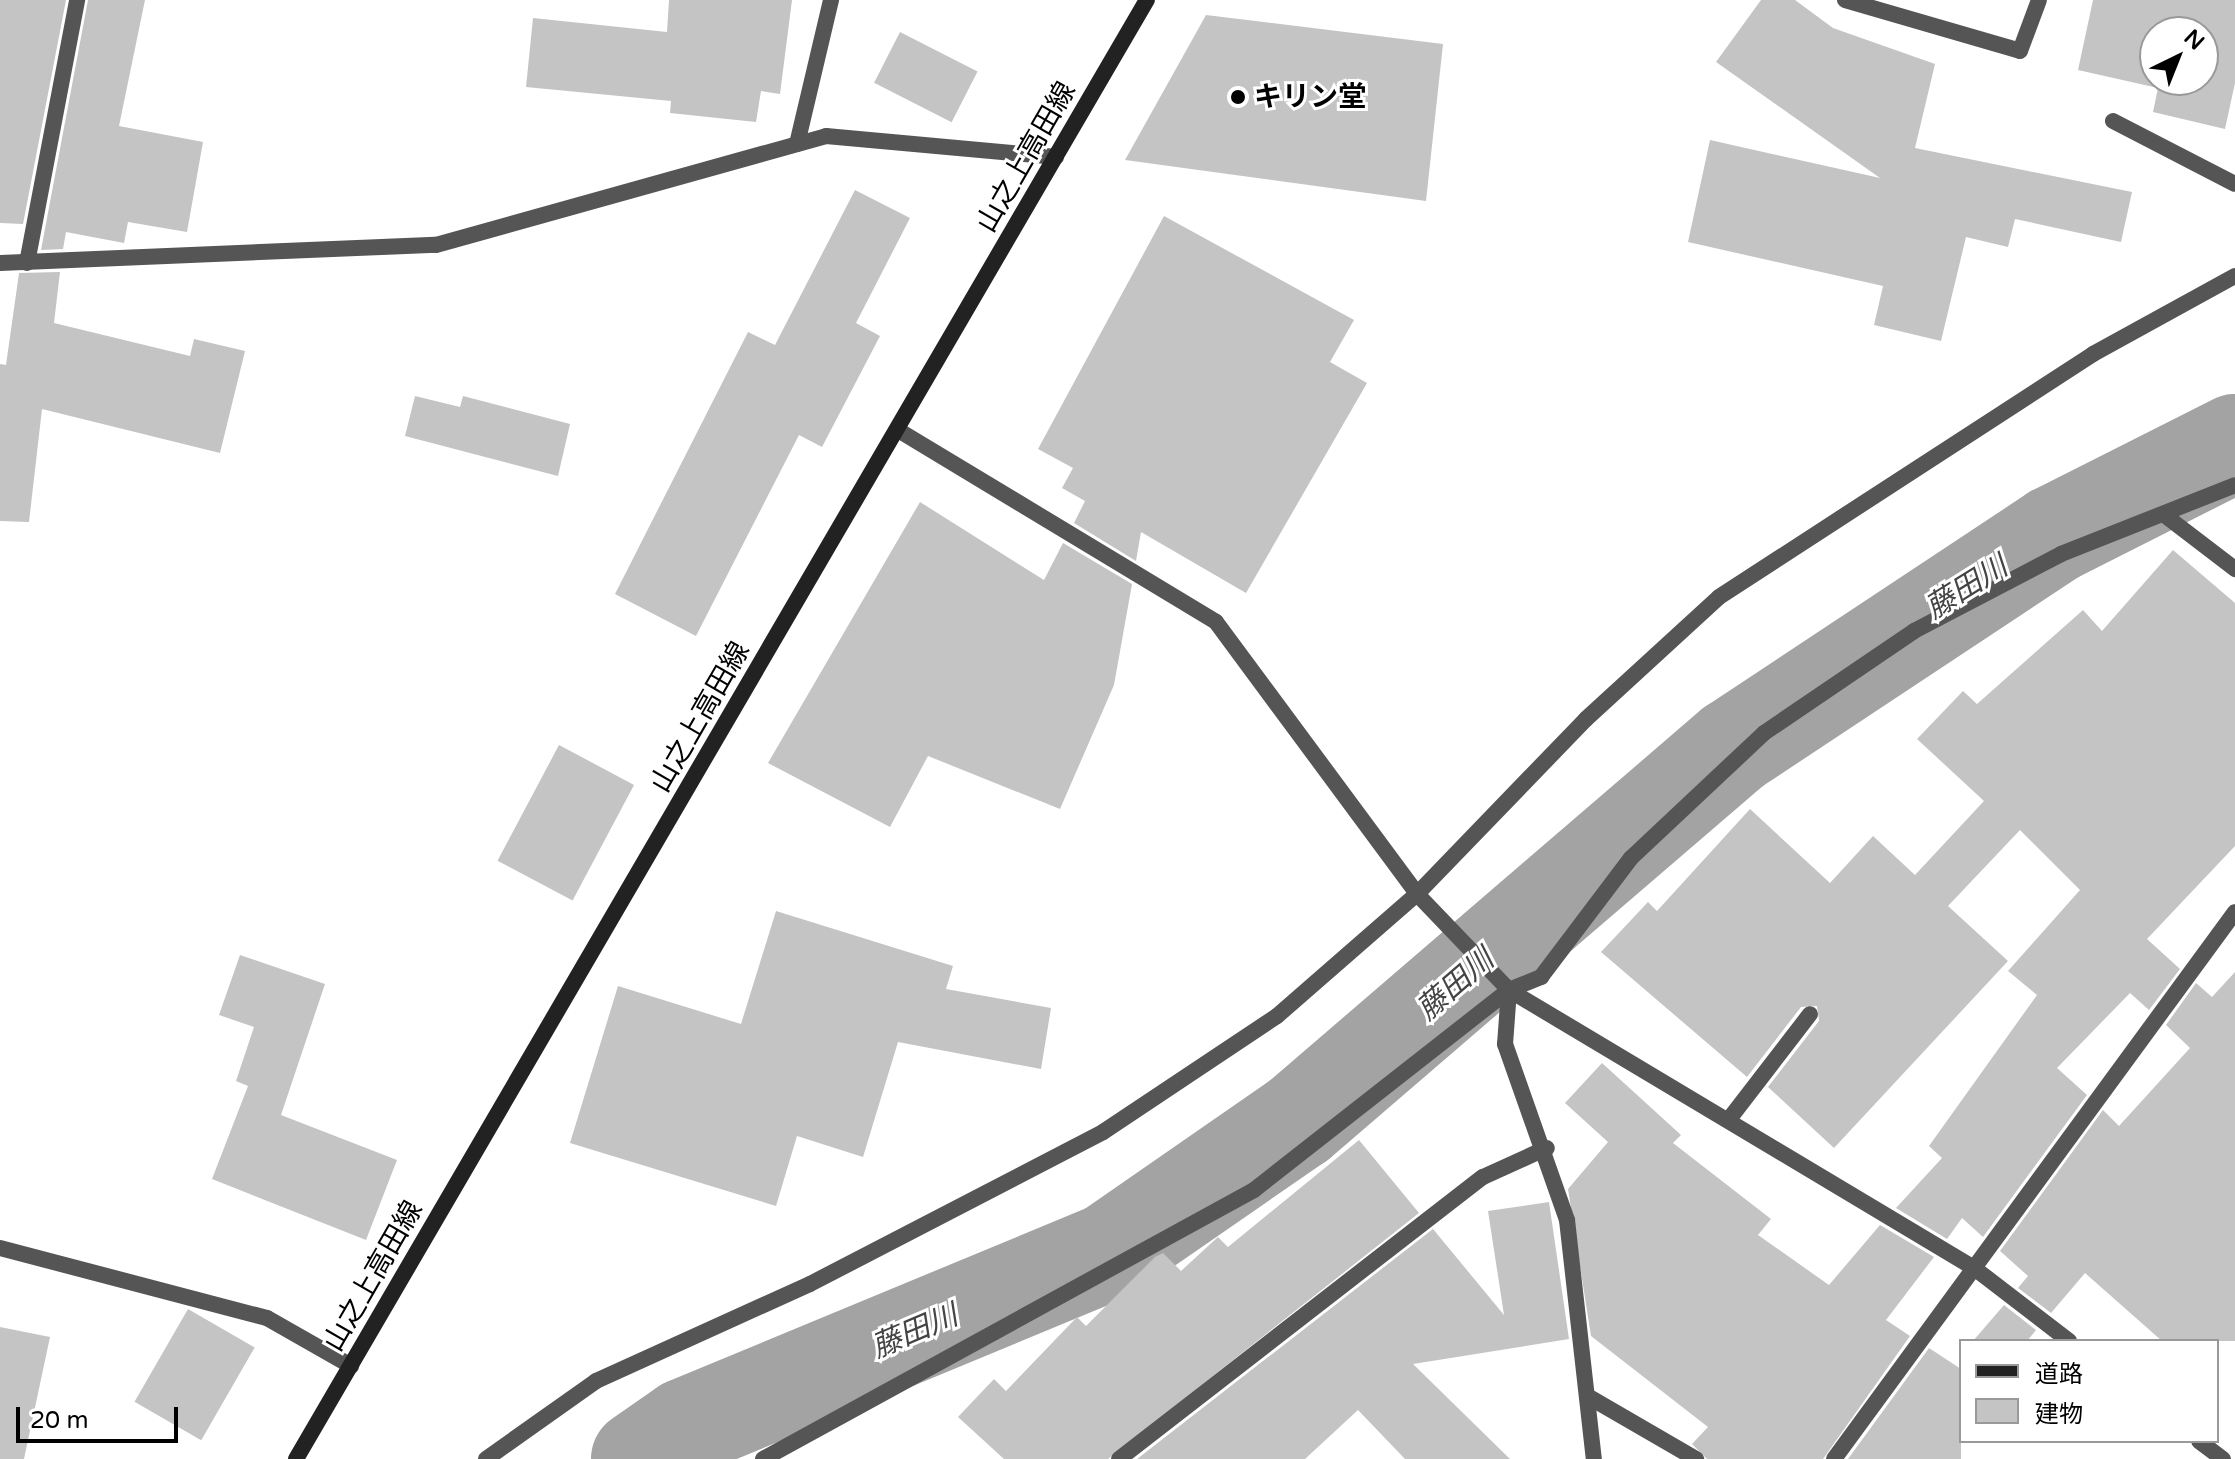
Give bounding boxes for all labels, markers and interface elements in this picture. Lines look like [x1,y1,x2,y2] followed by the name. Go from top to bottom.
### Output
[2139,16,2219,96] north arrow
[2179,24,2209,55] text: N
[969,76,1083,238] street label: 山之上高田線
[1254,80,1366,114] place label: キリン堂
[1229,88,1247,106] marker: キリン堂
[1919,549,2015,627] water label: 藤田川
[643,636,757,798] street label: 山之上高田線
[1410,942,1502,1028] water label: 藤田川
[316,1195,430,1357] street label: 山之上高田線
[867,1298,963,1366] water label: 藤田川
[1959,1339,2219,1443] legend
[2035,1360,2083,1389] text: 道路
[20,1391,182,1441] scale bar
[2035,1400,2083,1429] text: 建物
[30,1406,88,1435] text: 20 m

